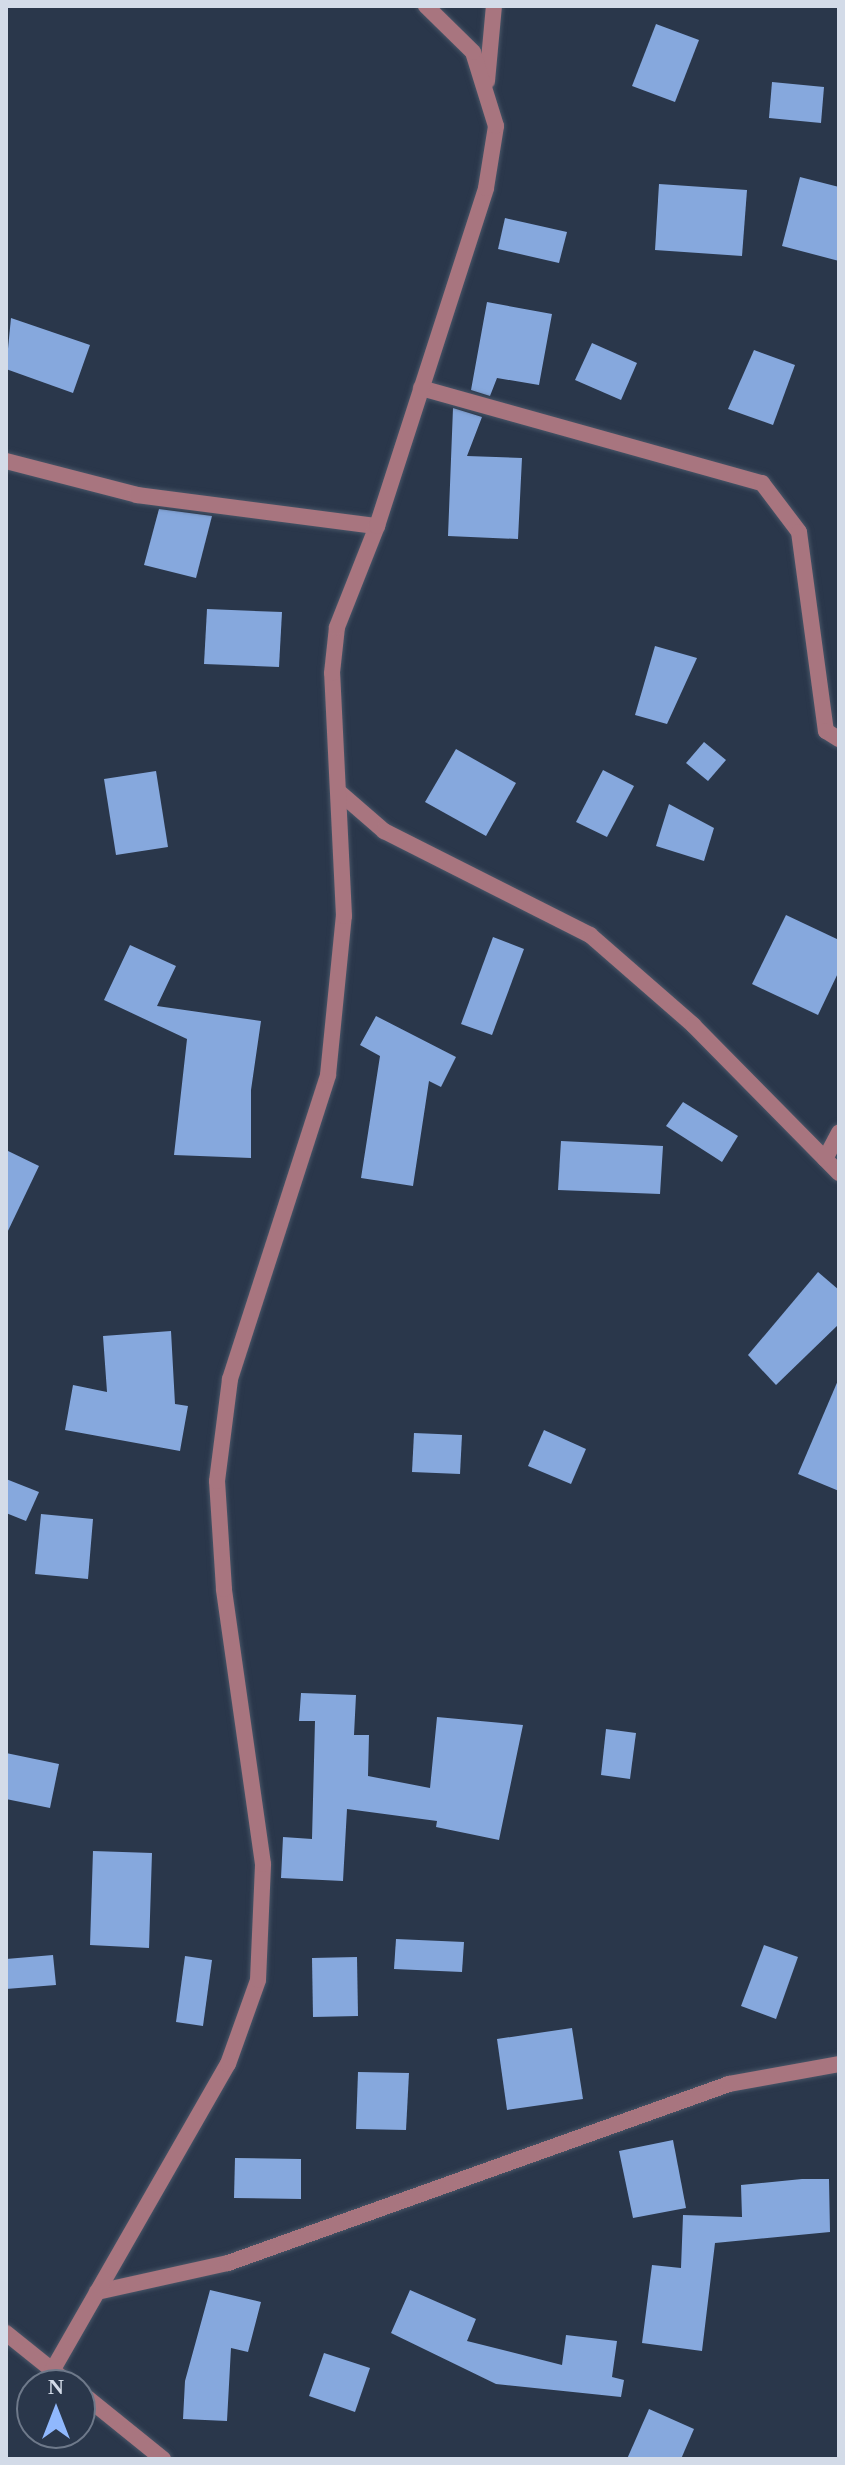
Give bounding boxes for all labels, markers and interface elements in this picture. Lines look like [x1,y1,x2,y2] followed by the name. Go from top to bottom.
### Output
[16,2369,96,2449] north arrow
[48,2374,64,2399] text: N

